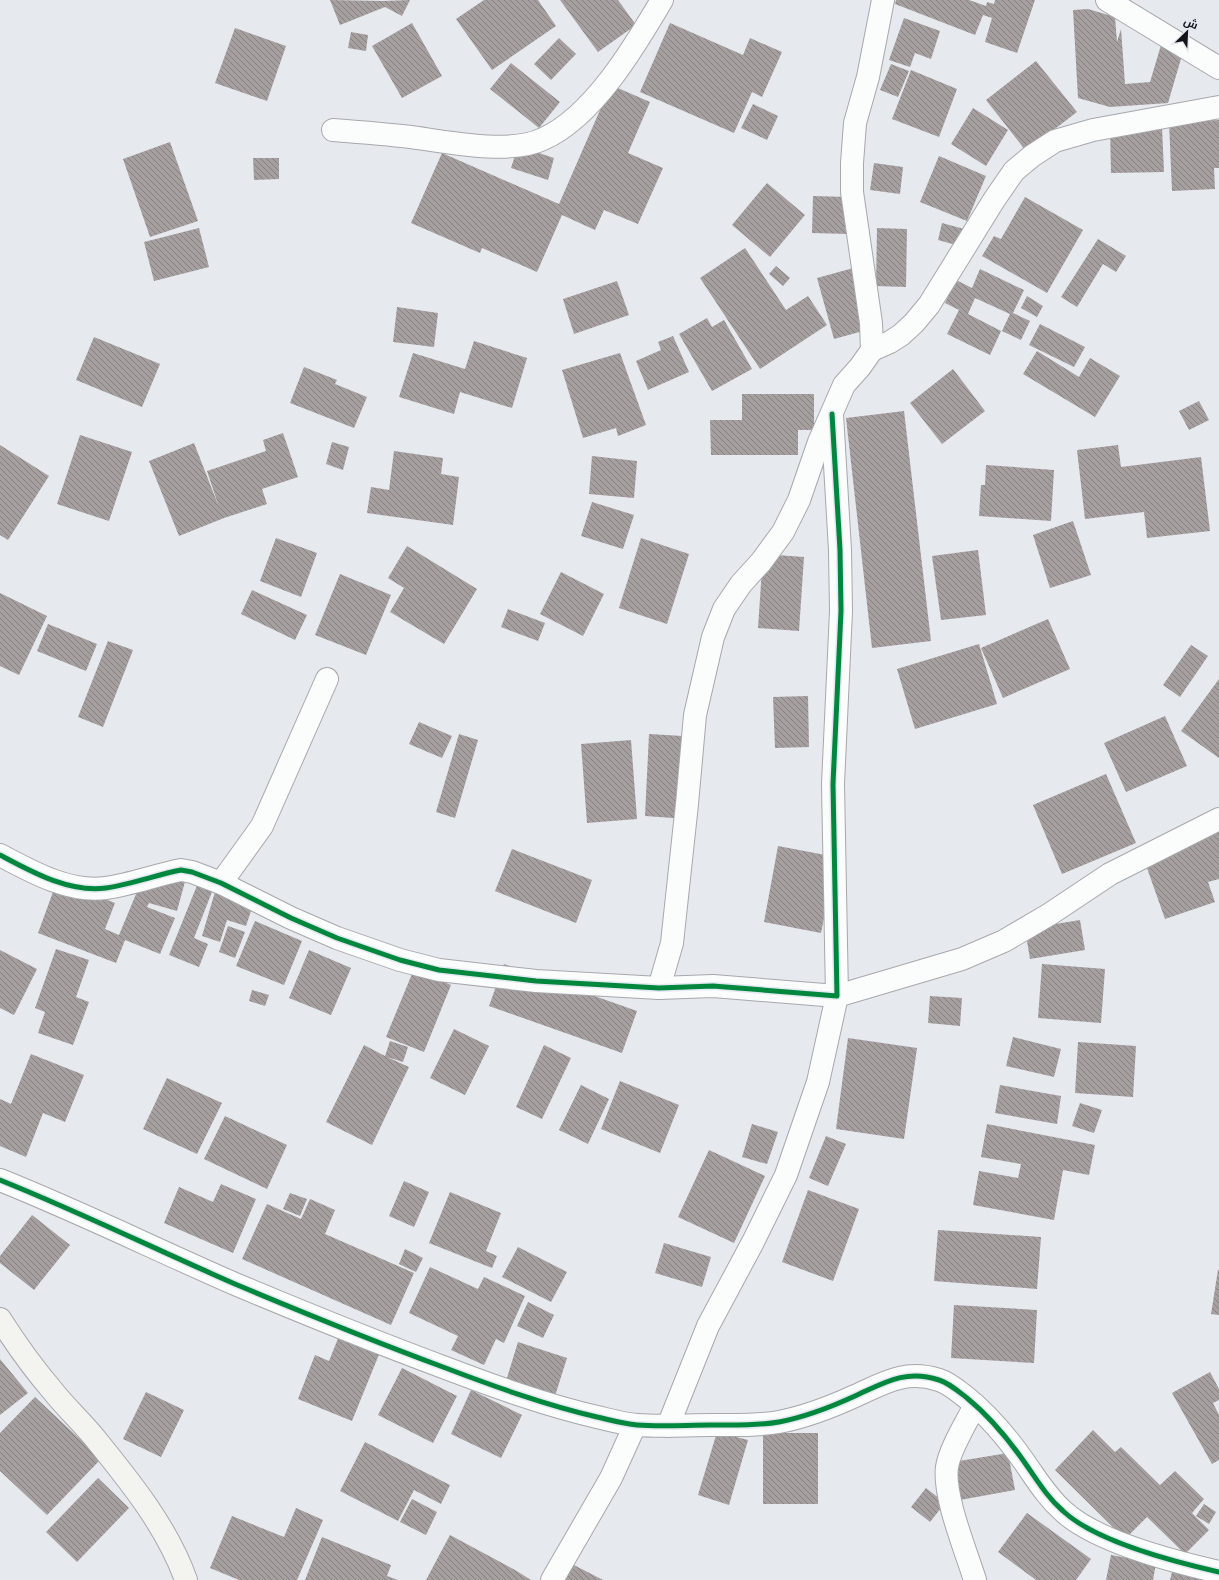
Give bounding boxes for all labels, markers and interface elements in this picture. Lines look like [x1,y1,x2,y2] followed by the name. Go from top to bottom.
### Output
[1181,11,1202,35] text: ش
[1167,12,1207,52] north arrow

